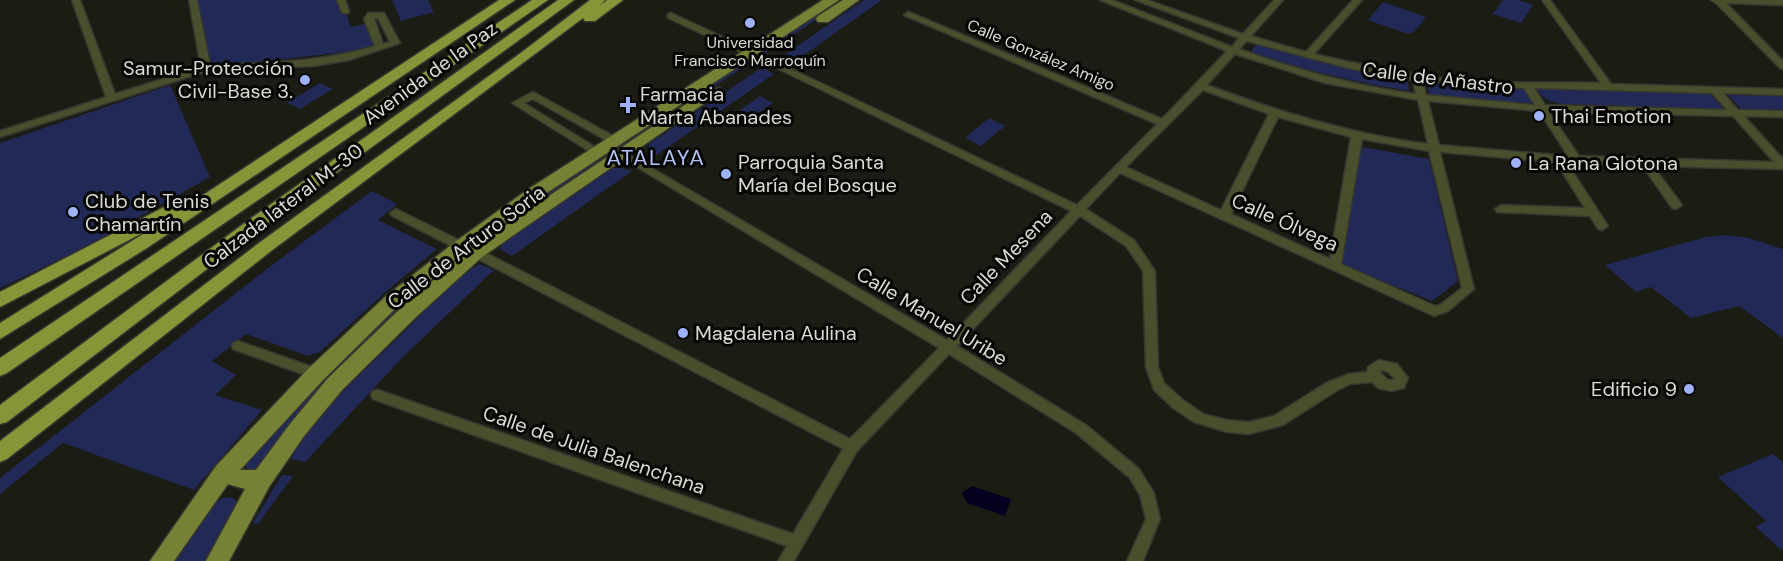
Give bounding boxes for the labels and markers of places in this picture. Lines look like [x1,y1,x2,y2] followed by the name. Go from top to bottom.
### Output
[743,16,757,30] marker: Universidad Francisco Marroquín
[674,32,826,71] place label: Universidad Francisco Marroquín
[123,55,293,104] place label: Samur-Protección Civil-Base 3.
[298,73,312,87] marker: Samur-Protección Civil-Base 3.
[640,81,792,130] place label: Farmacia Marta Abanades
[621,98,635,112] marker: Farmacia Marta Abanades
[1551,103,1671,129] place label: Thai Emotion
[1532,109,1546,123] marker: Thai Emotion
[738,149,897,198] place label: Parroquia Santa María del Bosque
[1528,150,1678,176] place label: La Rana Glotona
[1509,156,1523,170] marker: La Rana Glotona
[719,167,733,181] marker: Parroquia Santa María del Bosque
[85,188,209,237] place label: Club de Tenis Chamartín
[66,205,80,219] marker: Club de Tenis Chamartín
[695,320,857,346] place label: Magdalena Aulina
[676,326,690,340] marker: Magdalena Aulina
[1591,376,1677,402] place label: Edificio 9
[1682,382,1696,396] marker: Edificio 9

